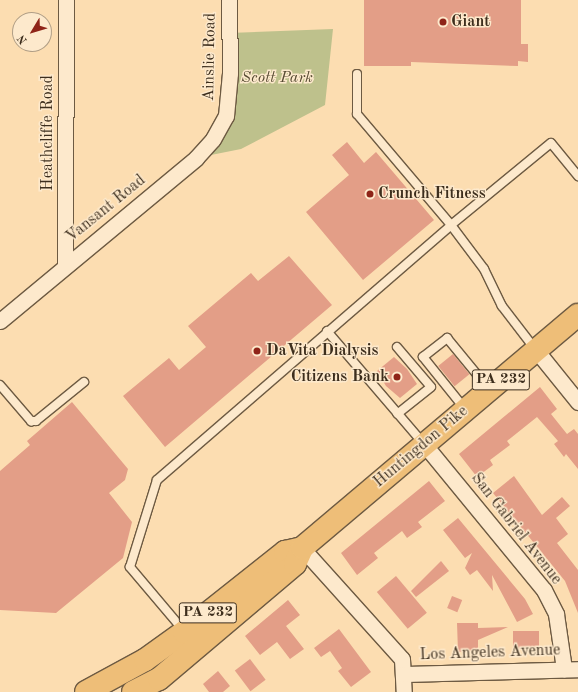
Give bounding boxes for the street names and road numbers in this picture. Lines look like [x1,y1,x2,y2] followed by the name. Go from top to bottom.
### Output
[200,13,220,101] street label: Ainslie Road
[38,75,58,191] street label: Heathcliffe Road
[62,171,150,247] street label: Vansant Road
[471,367,531,393] road number: PA 232
[370,402,472,492] street label: Huntingdon Pike
[466,469,566,589] street label: San Gabriel Avenue
[178,600,238,626] road number: PA 232
[419,641,561,665] street label: Los Angeles Avenue

